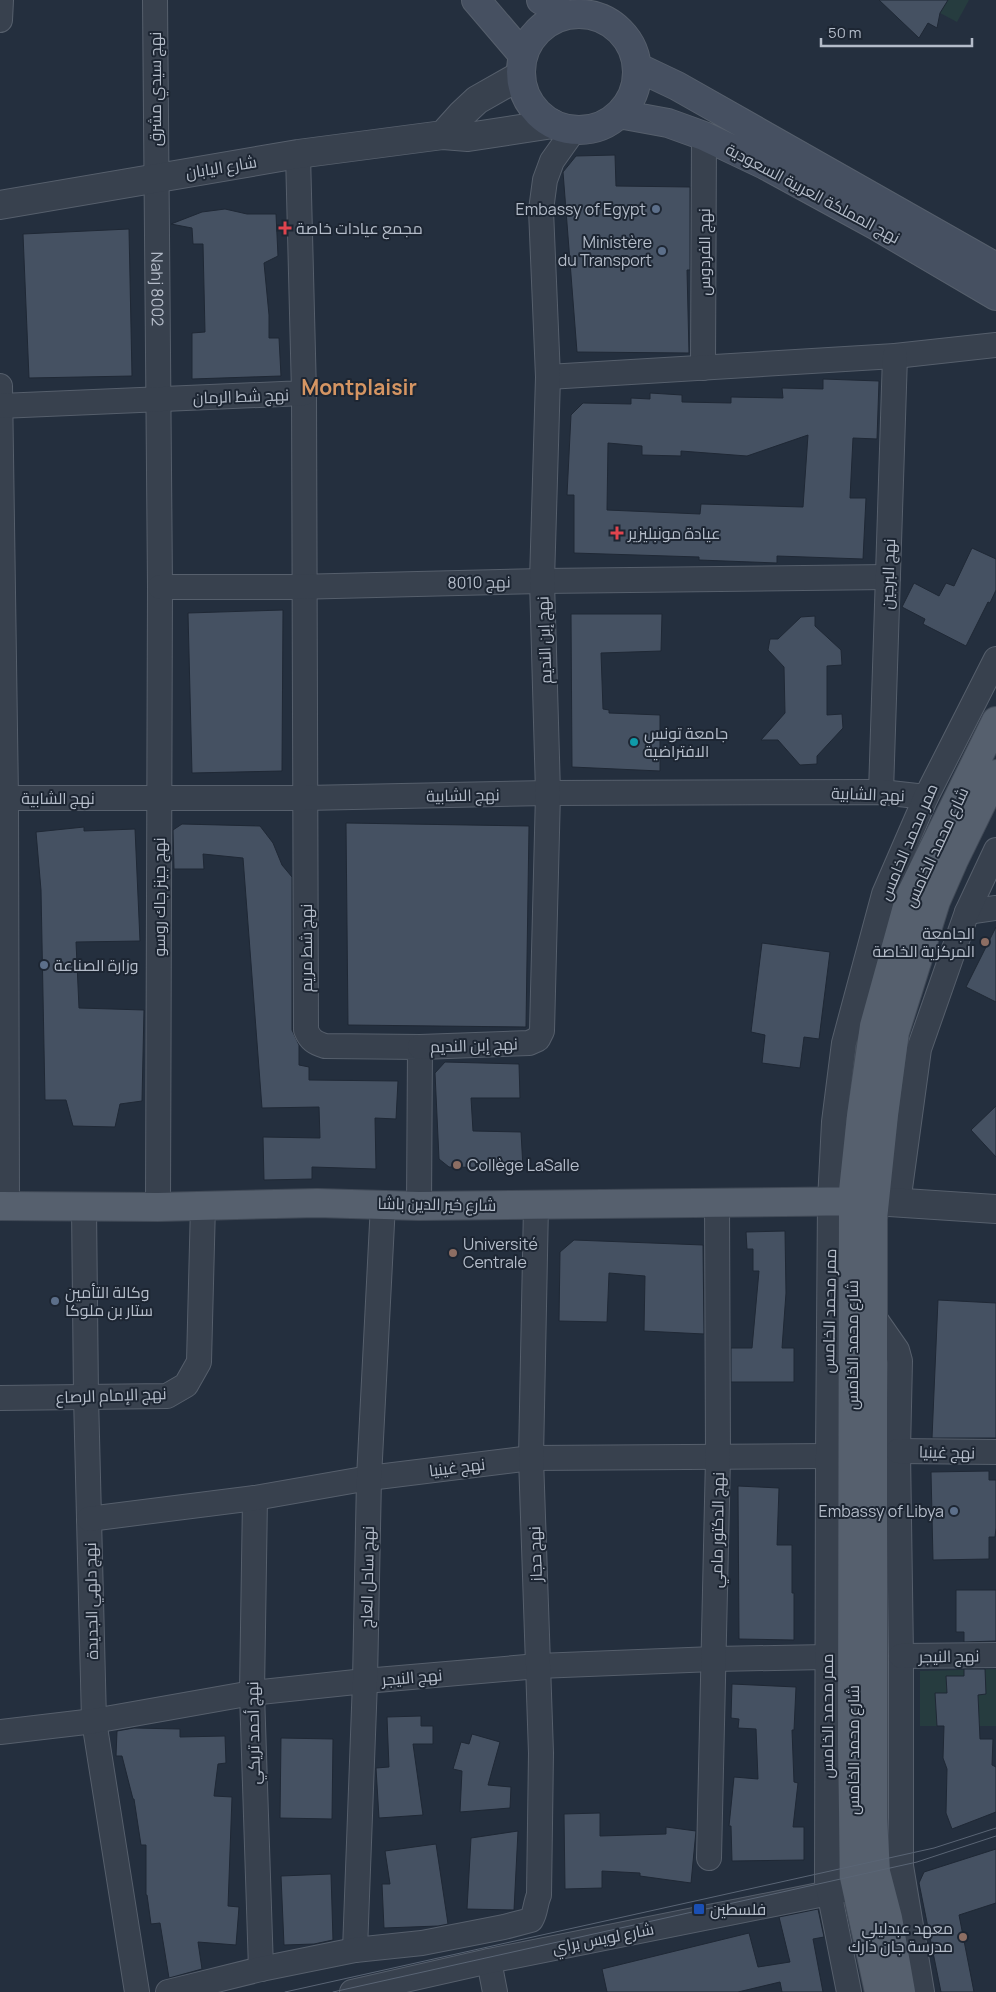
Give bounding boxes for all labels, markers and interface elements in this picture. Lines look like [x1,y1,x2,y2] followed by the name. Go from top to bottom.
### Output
[821,15,972,47] scale bar
[828,22,862,43] text: 50 m
[144,32,169,146] street label: نهج سيدي مشرق
[721,138,904,249] street label: نهج المملكة العربية السعودية
[184,151,258,184] street label: شارع اليابان
[516,198,646,220] place label: Embassy of Egypt
[650,203,662,215] marker: Embassy of Egypt
[693,208,716,296] street label: نهج الفردوس
[296,217,423,240] place label: مجمع عيادات خاصة
[278,221,292,235] marker: مجمع عيادات خاصة
[558,231,652,271] place label: Ministère du Transport
[656,245,668,257] marker: Ministère du Transport
[146,252,169,326] street label: Nahj 8002
[301,373,417,401] district label: Montplaisir
[192,383,290,410] street label: نهج شط الرمان
[627,522,720,544] place label: عيادة مونبليزير
[610,526,624,540] marker: عيادة مونبليزير
[876,538,901,610] street label: نهج البرجين
[447,570,511,595] street label: نهج 8010
[531,596,558,684] street label: نهج إبن النديم
[644,722,728,762] place label: جامعة تونس الافتراضية
[628,736,640,748] marker: جامعة تونس الافتراضية
[873,780,943,904] street label: ممر محمد الخامس
[831,782,905,807] street label: نهج الشابية
[426,783,500,808] street label: نهج الشابية
[899,783,974,911] street label: شارع محمد الخامس
[21,787,95,810] street label: نهج الشابية
[148,837,171,957] street label: نهج جينز جاك روسو
[295,904,318,992] street label: نهج شط مريم
[872,922,975,962] place label: الجامعة المركزية الخاصة
[979,936,991,948] marker: الجامعة المركزية الخاصة
[54,954,138,976] place label: وزارة الصناعة
[38,959,50,971] marker: وزارة الصناعة
[430,1032,518,1059] street label: نهج إبن النديم
[467,1154,579,1176] place label: Collège LaSalle
[451,1159,463,1171] marker: Collège LaSalle
[377,1192,497,1217] street label: شارع خير الدين باشا
[463,1233,538,1273] place label: Université Centrale
[447,1247,459,1259] marker: Université Centrale
[817,1248,841,1374] street label: ممر محمد الخامس
[841,1280,864,1410] street label: شارع محمد الخامس
[65,1281,153,1321] place label: وكالة التأمين ستار بن ملوكا
[49,1295,61,1307] marker: وكالة التأمين ستار بن ملوكا
[55,1382,167,1409] street label: نهج الإمام الرصاع
[919,1441,975,1464] street label: نهج غينيا
[428,1453,486,1482] street label: نهج غينيا
[705,1472,732,1588] street label: نهج الدكتور مامي
[819,1500,944,1522] place label: Embassy of Libya
[948,1505,960,1517] marker: Embassy of Libya
[355,1526,380,1628] street label: نهج ساحل العاج
[523,1526,548,1583] street label: نهج حجاز
[79,1542,106,1660] street label: نهج دلهي الجديدة
[917,1644,980,1669] street label: نهج النيجر
[816,1654,838,1778] street label: ممر محمد الخامس
[380,1663,443,1692] street label: نهج النيجر
[241,1681,268,1785] street label: نهج أحمد تريكي
[842,1685,865,1815] street label: شارع محمد الخامس
[710,1898,766,1920] place label: فلسطين
[692,1902,706,1916] marker: فلسطين
[550,1917,656,1962] street label: شارع لويس براي
[848,1917,953,1957] place label: معهد عبدليلي مدرسة جان دارك
[957,1931,969,1943] marker: معهد عبدليلي مدرسة جان دارك

